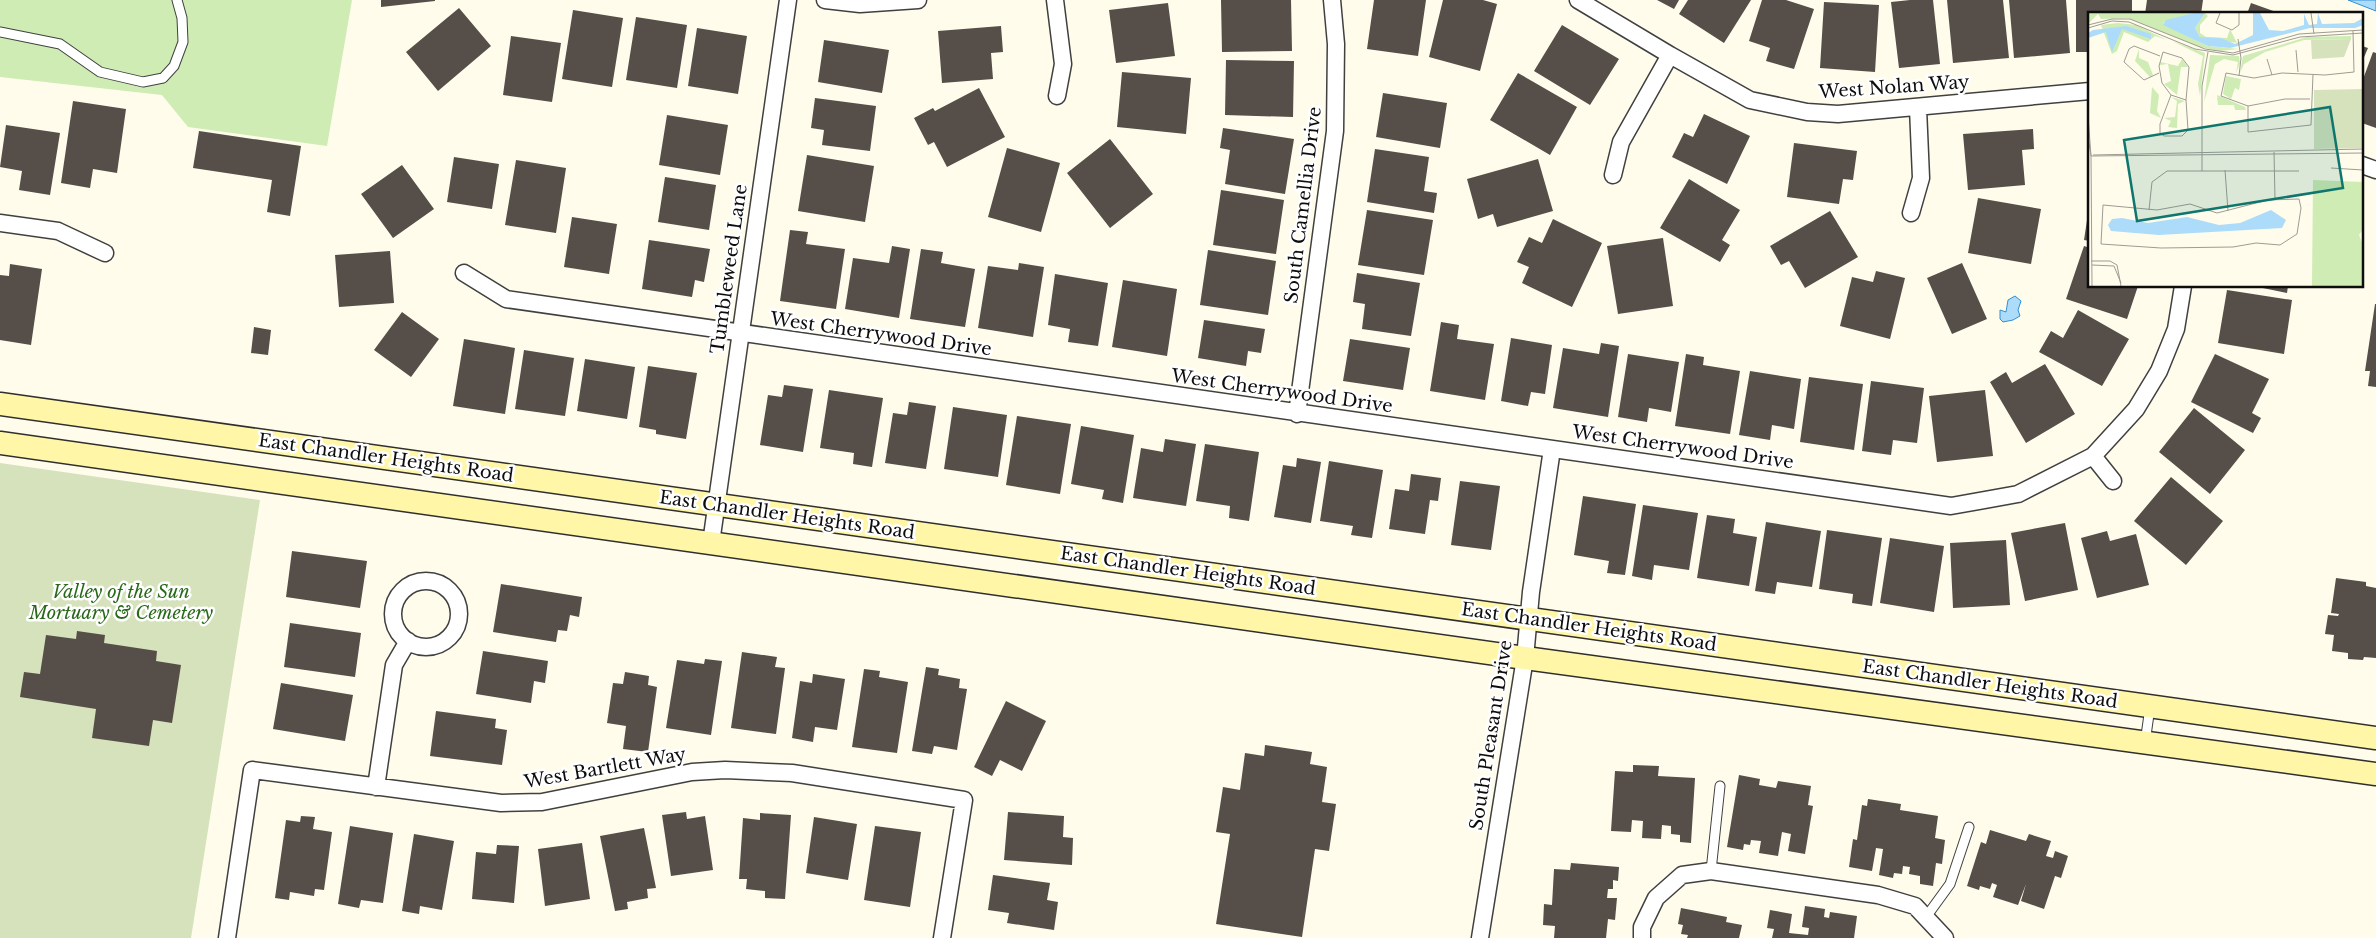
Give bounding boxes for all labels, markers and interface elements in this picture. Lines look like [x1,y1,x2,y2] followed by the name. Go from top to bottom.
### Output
[2088,12,2364,288] inset map
[1817,71,1971,103] street label: West Nolan Way
[1280,105,1326,305] street label: South Camellia Drive
[706,183,752,355] street label: Tumbleweed Lane
[768,307,993,360] street label: West Cherrywood Drive
[1169,364,1394,417] street label: West Cherrywood Drive
[1570,420,1795,473] street label: West Cherrywood Drive
[257,429,515,487] street label: East Chandler Heights Road
[658,486,916,544] street label: East Chandler Heights Road
[1059,542,1317,600] street label: East Chandler Heights Road
[28,581,214,624] park label: Valley of the Sun Mortuary & Cemetery
[1460,598,1718,656] street label: East Chandler Heights Road
[1465,638,1517,832] street label: South Pleasant Drive
[1861,655,2119,713] street label: East Chandler Heights Road
[521,743,688,793] street label: West Bartlett Way

